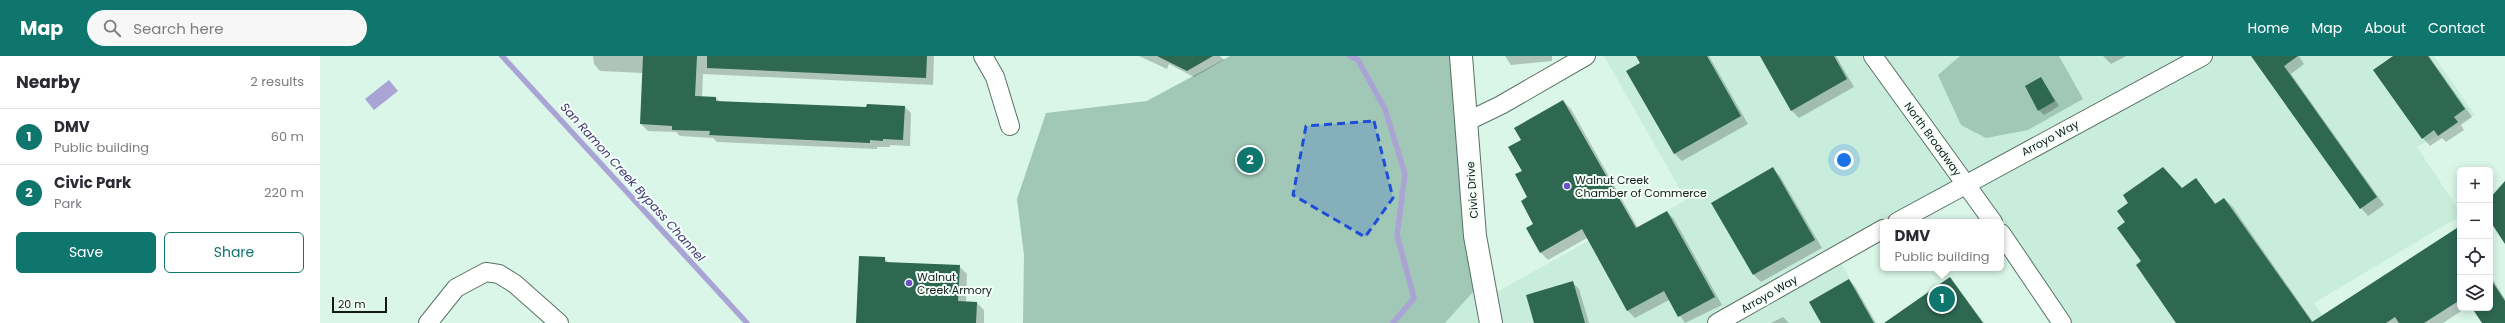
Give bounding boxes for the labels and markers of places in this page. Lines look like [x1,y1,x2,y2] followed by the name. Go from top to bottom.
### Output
[1237,145,1263,175] pin: 2
[1575,172,1707,201] place label: Walnut Creek Chamber of Commerce
[1562,181,1572,191] marker: Walnut Creek Chamber of Commerce
[917,269,993,298] place label: Walnut Creek Armory
[904,278,914,288] marker: Walnut Creek Armory
[1929,284,1955,314] pin: 1

